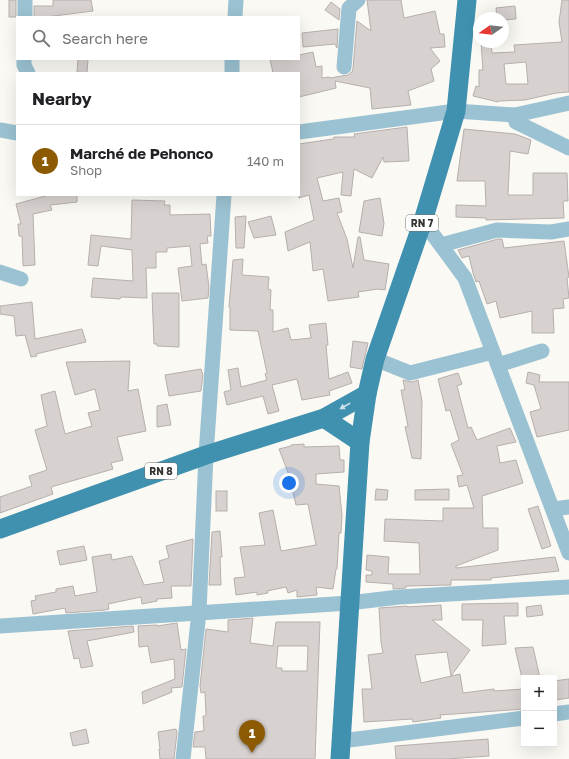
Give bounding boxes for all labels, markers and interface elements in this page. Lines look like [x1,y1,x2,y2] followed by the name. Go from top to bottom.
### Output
[473,12,509,48] north arrow
[16,16,300,60] search box
[30,27,52,49] icon: search
[62,29,148,47] text: Search here
[32,88,92,109] text: Nearby
[70,144,213,162] text: Marché de Pehonco
[42,153,48,169] text: 1
[247,153,284,169] text: 140 m
[70,162,102,178] text: Shop
[406,215,438,231] road number: RN 7
[339,403,351,410] one-way arrow
[145,463,177,479] road number: RN 8
[279,473,299,493] your location
[521,675,557,747] map controls
[521,675,557,711] button: +
[521,711,557,747] button: −
[239,720,265,753] pin: 1

